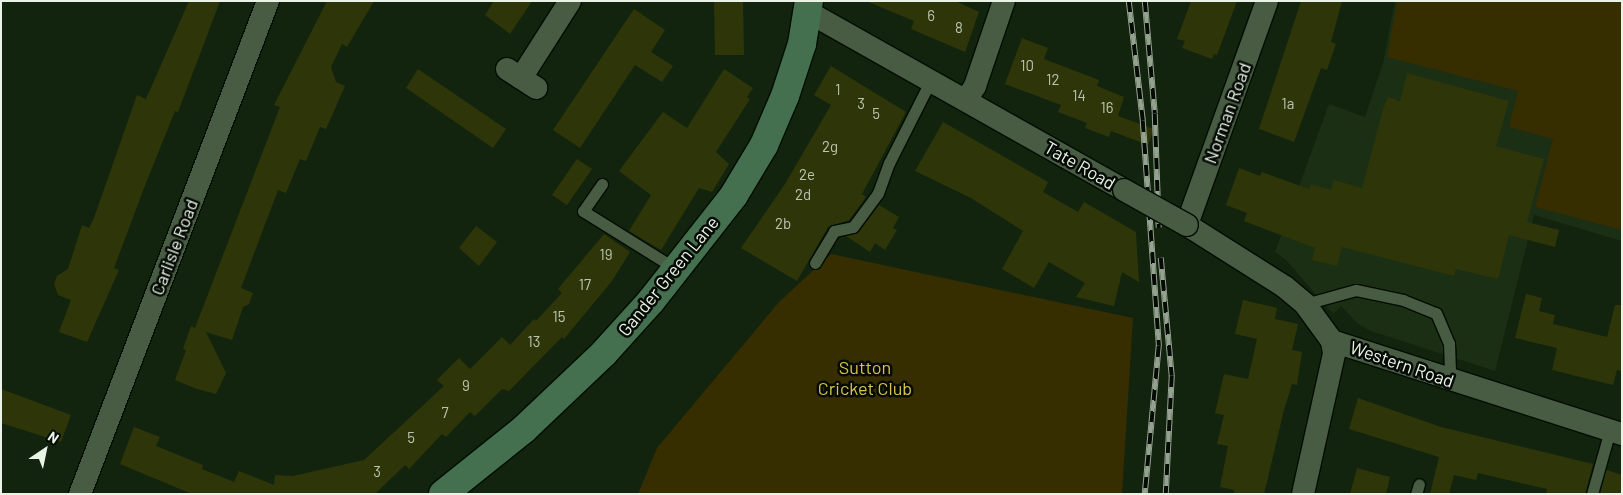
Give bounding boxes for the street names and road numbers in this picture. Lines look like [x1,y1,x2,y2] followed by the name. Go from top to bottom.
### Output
[1199,60,1255,166] street label: Norman Road
[1041,136,1119,194] street label: Tate Road
[146,196,202,298] street label: Carlisle Road
[613,212,723,340] street label: Gander Green Lane
[1347,336,1457,392] street label: Western Road

